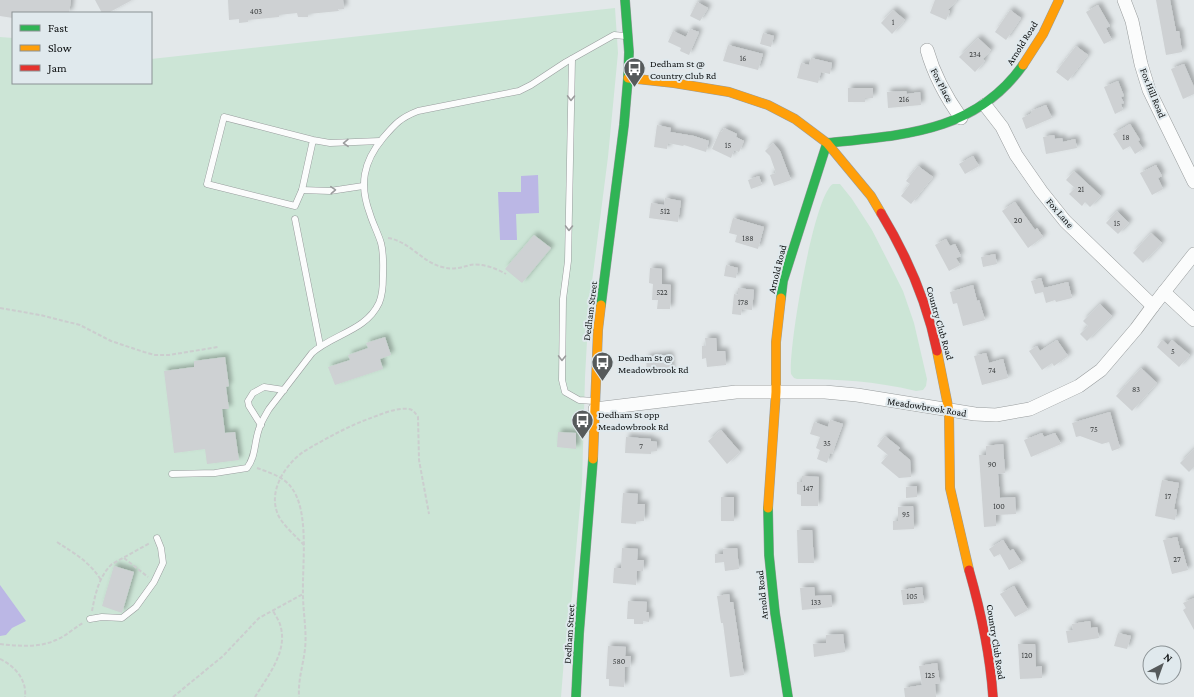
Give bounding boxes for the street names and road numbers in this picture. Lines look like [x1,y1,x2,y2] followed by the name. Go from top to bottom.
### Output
[1004,18,1040,67] street label: Arnold Road
[929,66,956,104] street label: Fox Place
[1138,66,1168,120] street label: Fox Hill Road
[1044,196,1076,230] street label: Fox Lane
[766,243,789,294] street label: Arnold Road
[581,280,599,341] street label: Dedham Street
[924,285,956,362] street label: Country Club Road
[887,395,968,419] street label: Meadowbrook Road
[754,569,770,620] street label: Arnold Road
[561,603,577,664] street label: Dedham Street
[985,604,1007,681] street label: Country Club Road

